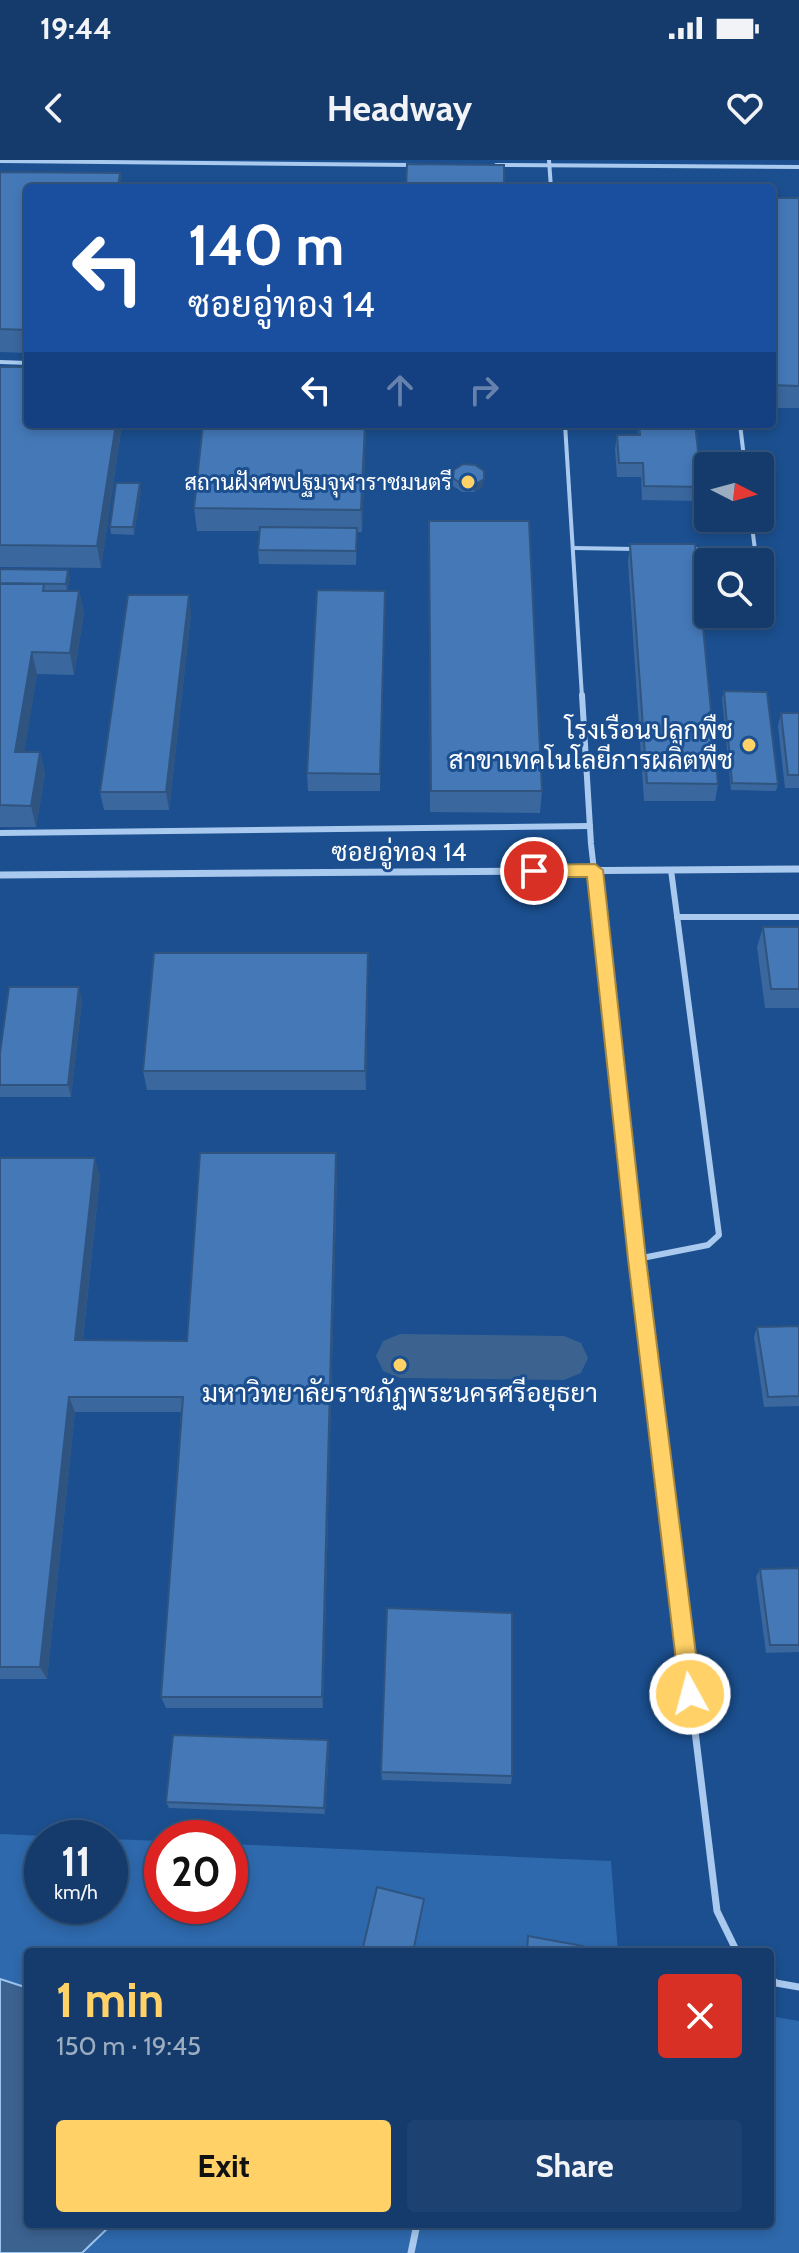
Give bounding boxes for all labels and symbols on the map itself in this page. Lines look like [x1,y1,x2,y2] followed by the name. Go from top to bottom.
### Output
[694,452,774,532] north arrow
[184,469,452,498] place label: สถานฝังศพปฐมจุฬาราชมนตรี
[459,473,477,491] marker: สถานฝังศพปฐมจุฬาราชมนตรี
[449,714,733,776] place label: โรงเรือนปลูกพืช สาขาเทคโนโลยีการผลิตพืช
[740,736,758,754] marker: โรงเรือนปลูกพืช สาขาเทคโนโลยีการผลิตพืช
[332,836,466,870] street label: ซอยอู่ทอง 14
[500,837,568,905] pin
[391,1356,409,1374] marker: มหาวิทยาลัยราชภัฏพระนครศรีอยุธยา
[202,1377,598,1411] place label: มหาวิทยาลัยราชภัฏพระนครศรีอยุธยา
[648,1652,732,1736] position arrow
[144,1820,248,1924] speed limit sign: 20

